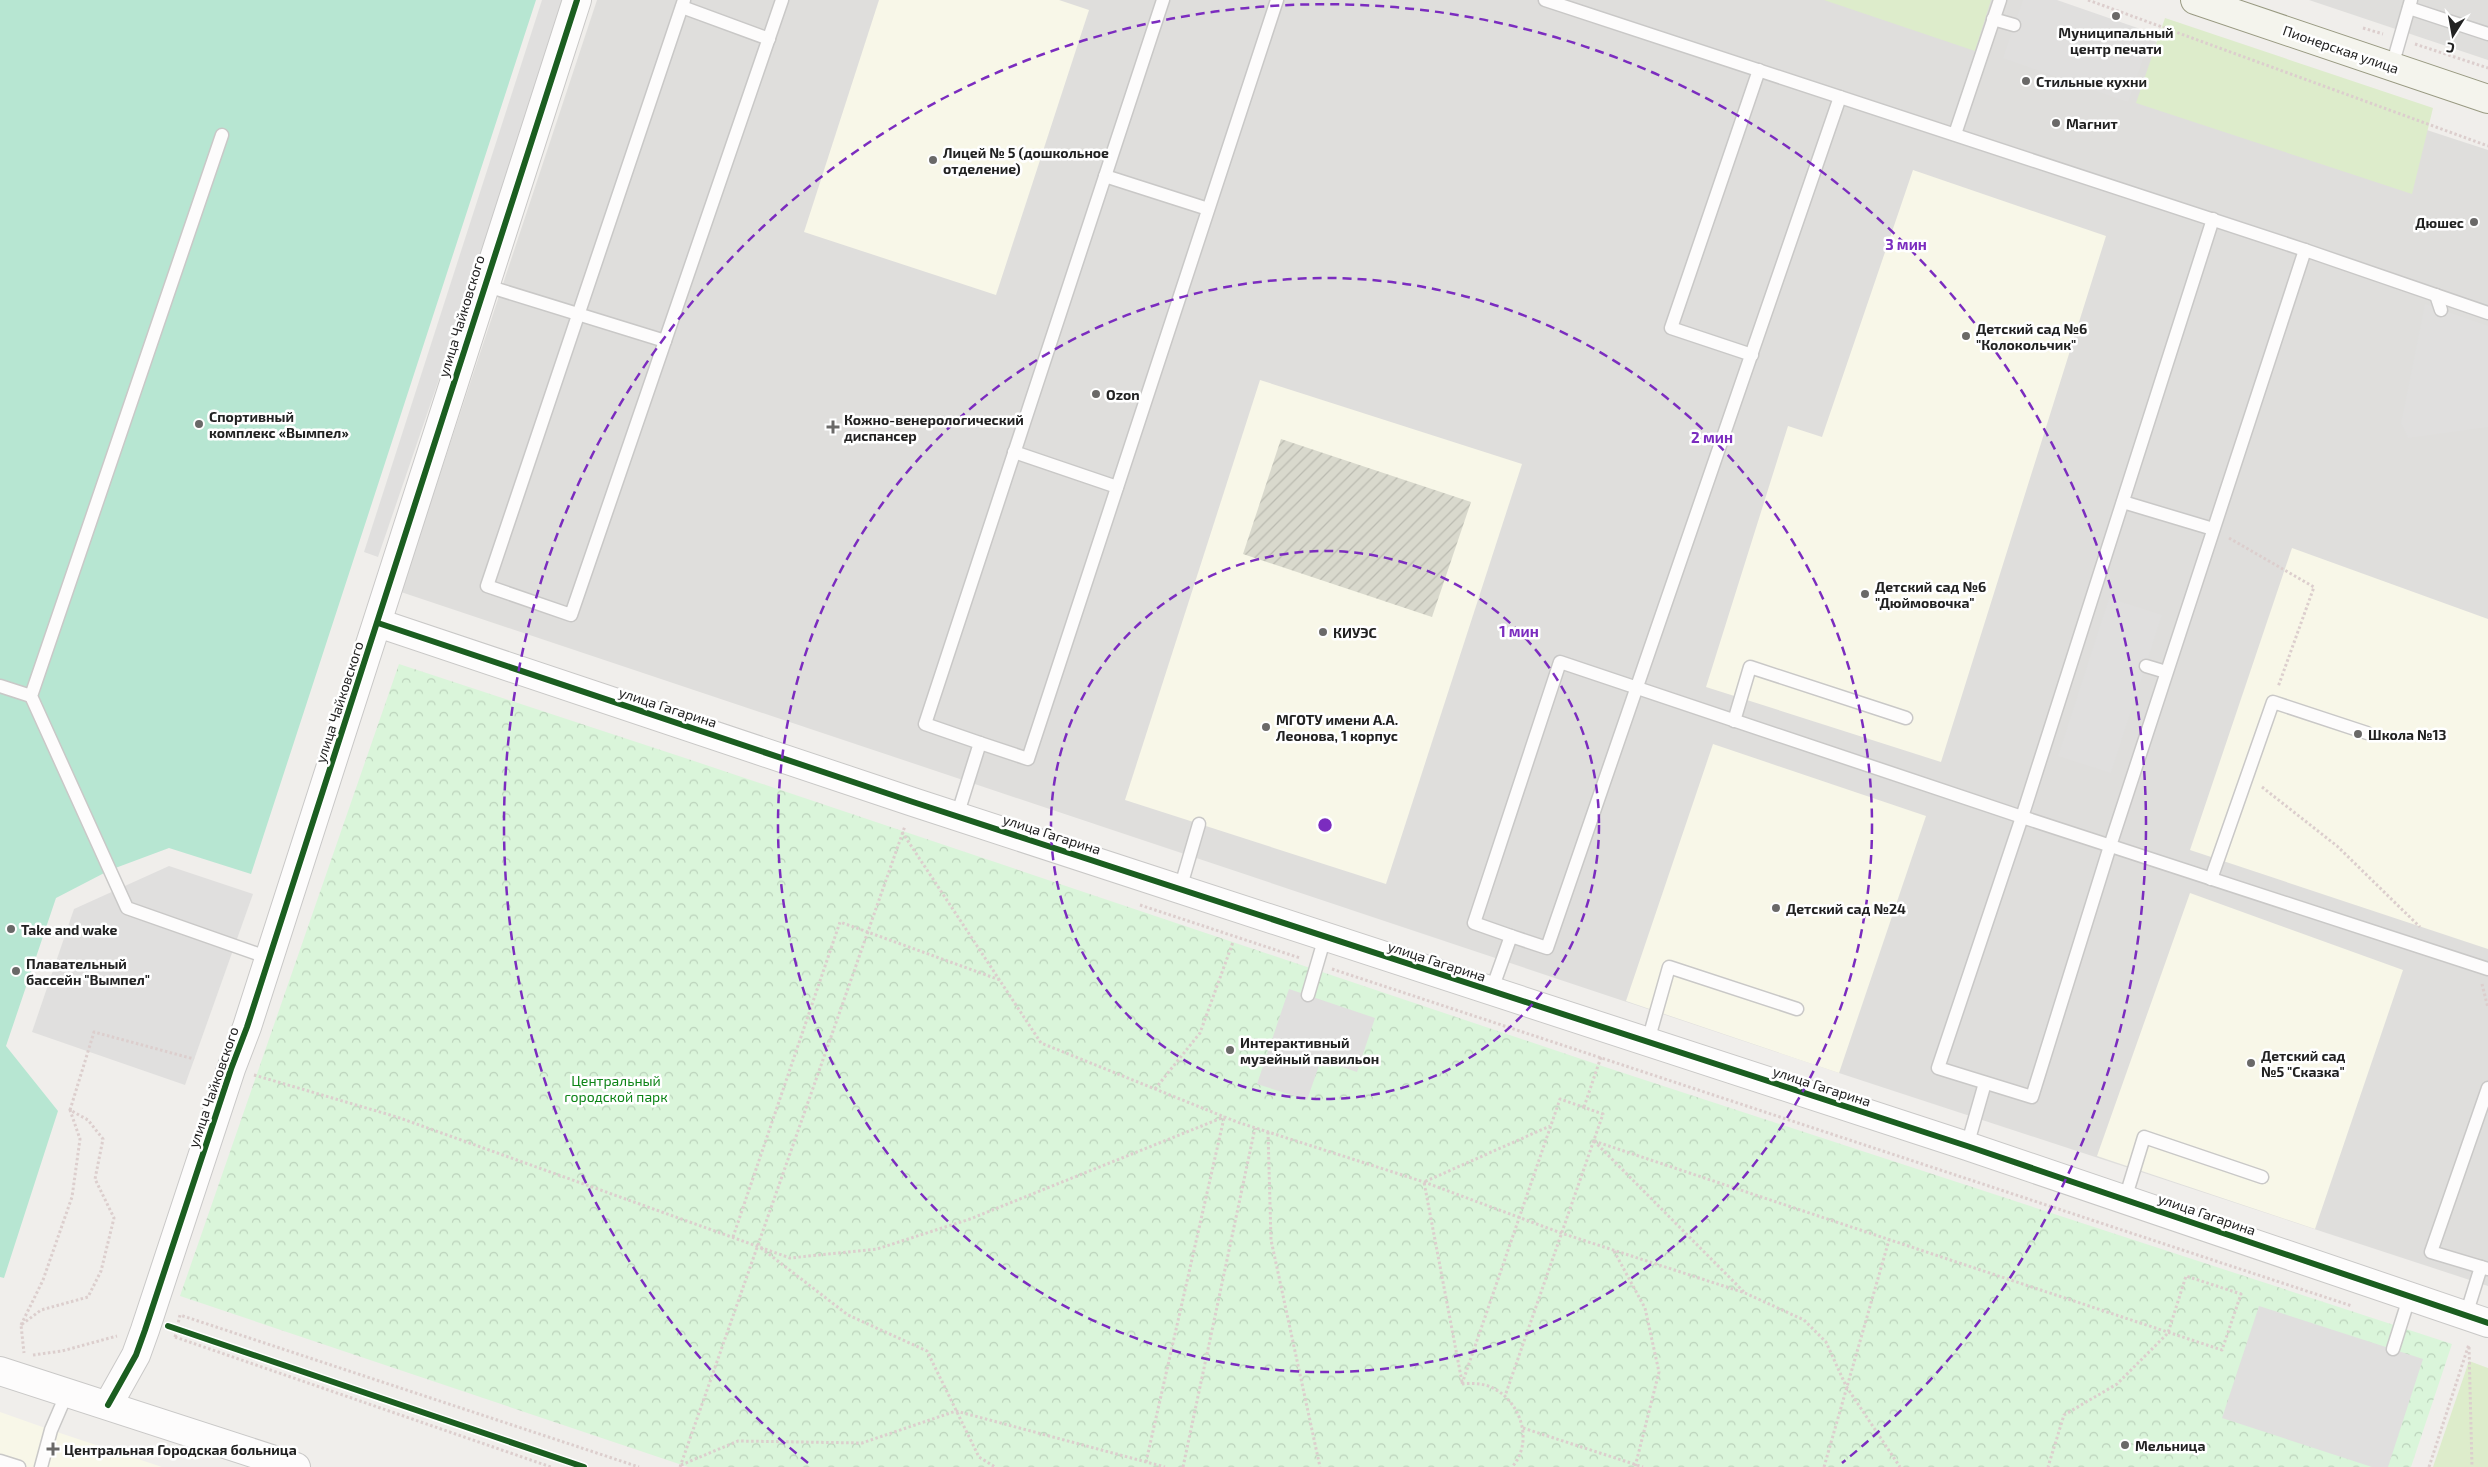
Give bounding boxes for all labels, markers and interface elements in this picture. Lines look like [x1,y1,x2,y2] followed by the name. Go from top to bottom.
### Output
[2110,10,2122,22] marker: Муниципальный центр печати
[2428,10,2478,60] north arrow
[2281,21,2401,77] street label: Пионерская улица
[2058,24,2174,57] place label: Муниципальный центр печати
[2445,39,2456,57] text: С
[2036,73,2147,90] place label: Стильные кухни
[2020,75,2032,87] marker: Стильные кухни
[2066,115,2118,132] place label: Магнит
[2050,117,2062,129] marker: Магнит
[943,144,1109,177] place label: Лицей № 5 (дошкольное отделение)
[927,154,939,166] marker: Лицей № 5 (дошкольное отделение)
[2415,214,2464,231] place label: Дюшес
[2468,216,2480,228] marker: Дюшес
[1885,235,1927,253] text: 3 мин
[434,253,488,379] street label: улица Чайковского
[1976,320,2087,353] place label: Детский сад №6 "Колокольчик"
[1960,330,1972,342] marker: Детский сад №6 "Колокольчик"
[1106,386,1140,403] place label: Ozon
[1090,388,1102,400] marker: Ozon
[209,408,349,441] place label: Спортивный комплекс «Вымпел»
[844,411,1024,444] place label: Кожно-венерологический диспансер
[193,418,205,430] marker: Спортивный комплекс «Вымпел»
[826,420,840,434] marker: Кожно-венерологический диспансер
[1691,428,1733,446] text: 2 мин
[1875,578,1986,611] place label: Детский сад №6 "Дюймовочка"
[1859,588,1871,600] marker: Детский сад №6 "Дюймовочка"
[1499,622,1539,640] text: 1 мин
[1333,624,1377,641] place label: КИУЭС
[1317,626,1329,638] marker: КИУЭС
[311,639,367,765] street label: улица Чайковского
[617,683,719,731] street label: улица Гагарина
[1276,711,1398,744] place label: МГОТУ имени А.А. Леонова, 1 корпус
[1260,721,1272,733] marker: МГОТУ имени А.А. Леонова, 1 корпус
[2368,726,2447,743] place label: Школа №13
[2352,728,2364,740] marker: Школа №13
[1001,810,1103,858] street label: улица Гагарина
[1316,816,1334,834] centre of rings
[1786,900,1906,917] place label: Детский сад №24
[1770,902,1782,914] marker: Детский сад №24
[21,921,118,938] place label: Take and wake
[5,923,17,935] marker: Take and wake
[1386,937,1488,985] street label: улица Гагарина
[26,955,150,988] place label: Плавательный бассейн "Вымпел"
[10,965,22,977] marker: Плавательный бассейн "Вымпел"
[184,1024,242,1150] street label: улица Чайковского
[1240,1034,1379,1067] place label: Интерактивный музейный павильон
[1224,1044,1236,1056] marker: Интерактивный музейный павильон
[2261,1047,2346,1080] place label: Детский сад №5 "Сказка"
[2245,1057,2257,1069] marker: Детский сад №5 "Сказка"
[1771,1062,1873,1110] street label: улица Гагарина
[564,1072,668,1105] park label: Центральный городской парк
[2156,1189,2258,1239] street label: улица Гагарина
[2135,1437,2205,1454] place label: Мельница
[2119,1439,2131,1451] marker: Мельница
[64,1441,297,1458] place label: Центральная Городская больница
[46,1442,60,1456] marker: Центральная Городская больница

